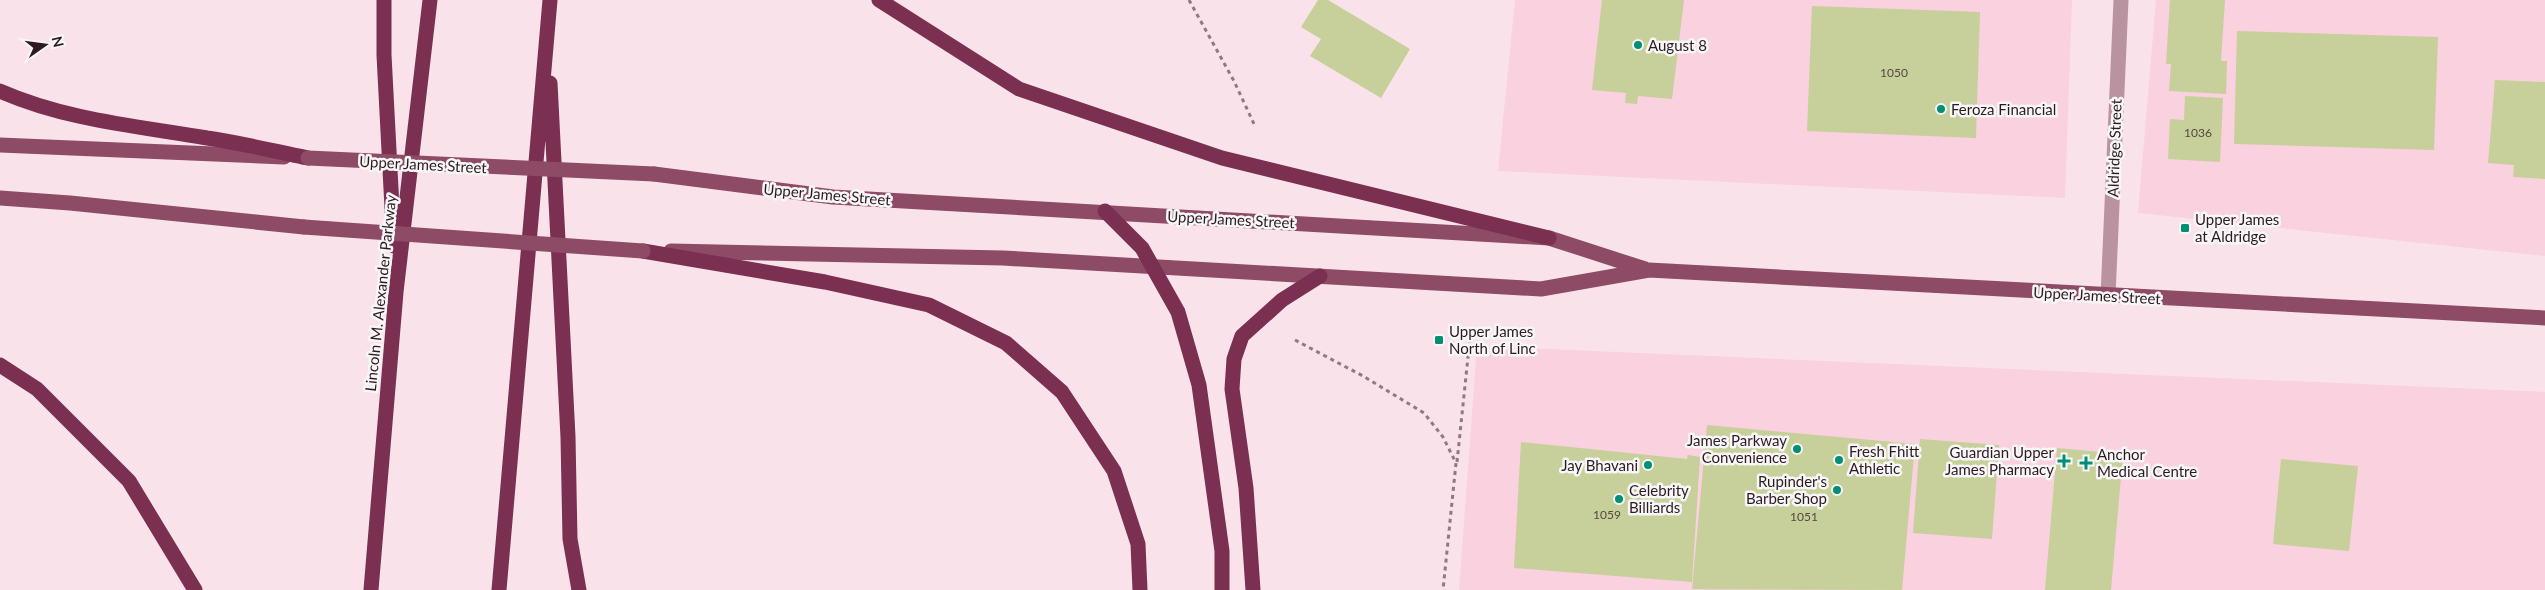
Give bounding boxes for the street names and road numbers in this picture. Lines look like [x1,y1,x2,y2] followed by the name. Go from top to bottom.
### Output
[2103,98,2125,198] street label: Aldridge Street
[359,152,488,176] street label: Upper James Street
[763,179,892,209] street label: Upper James Street
[361,193,399,392] street label: Lincoln M. Alexander Parkway
[1167,207,1296,231] street label: Upper James Street
[2033,283,2162,307] street label: Upper James Street

